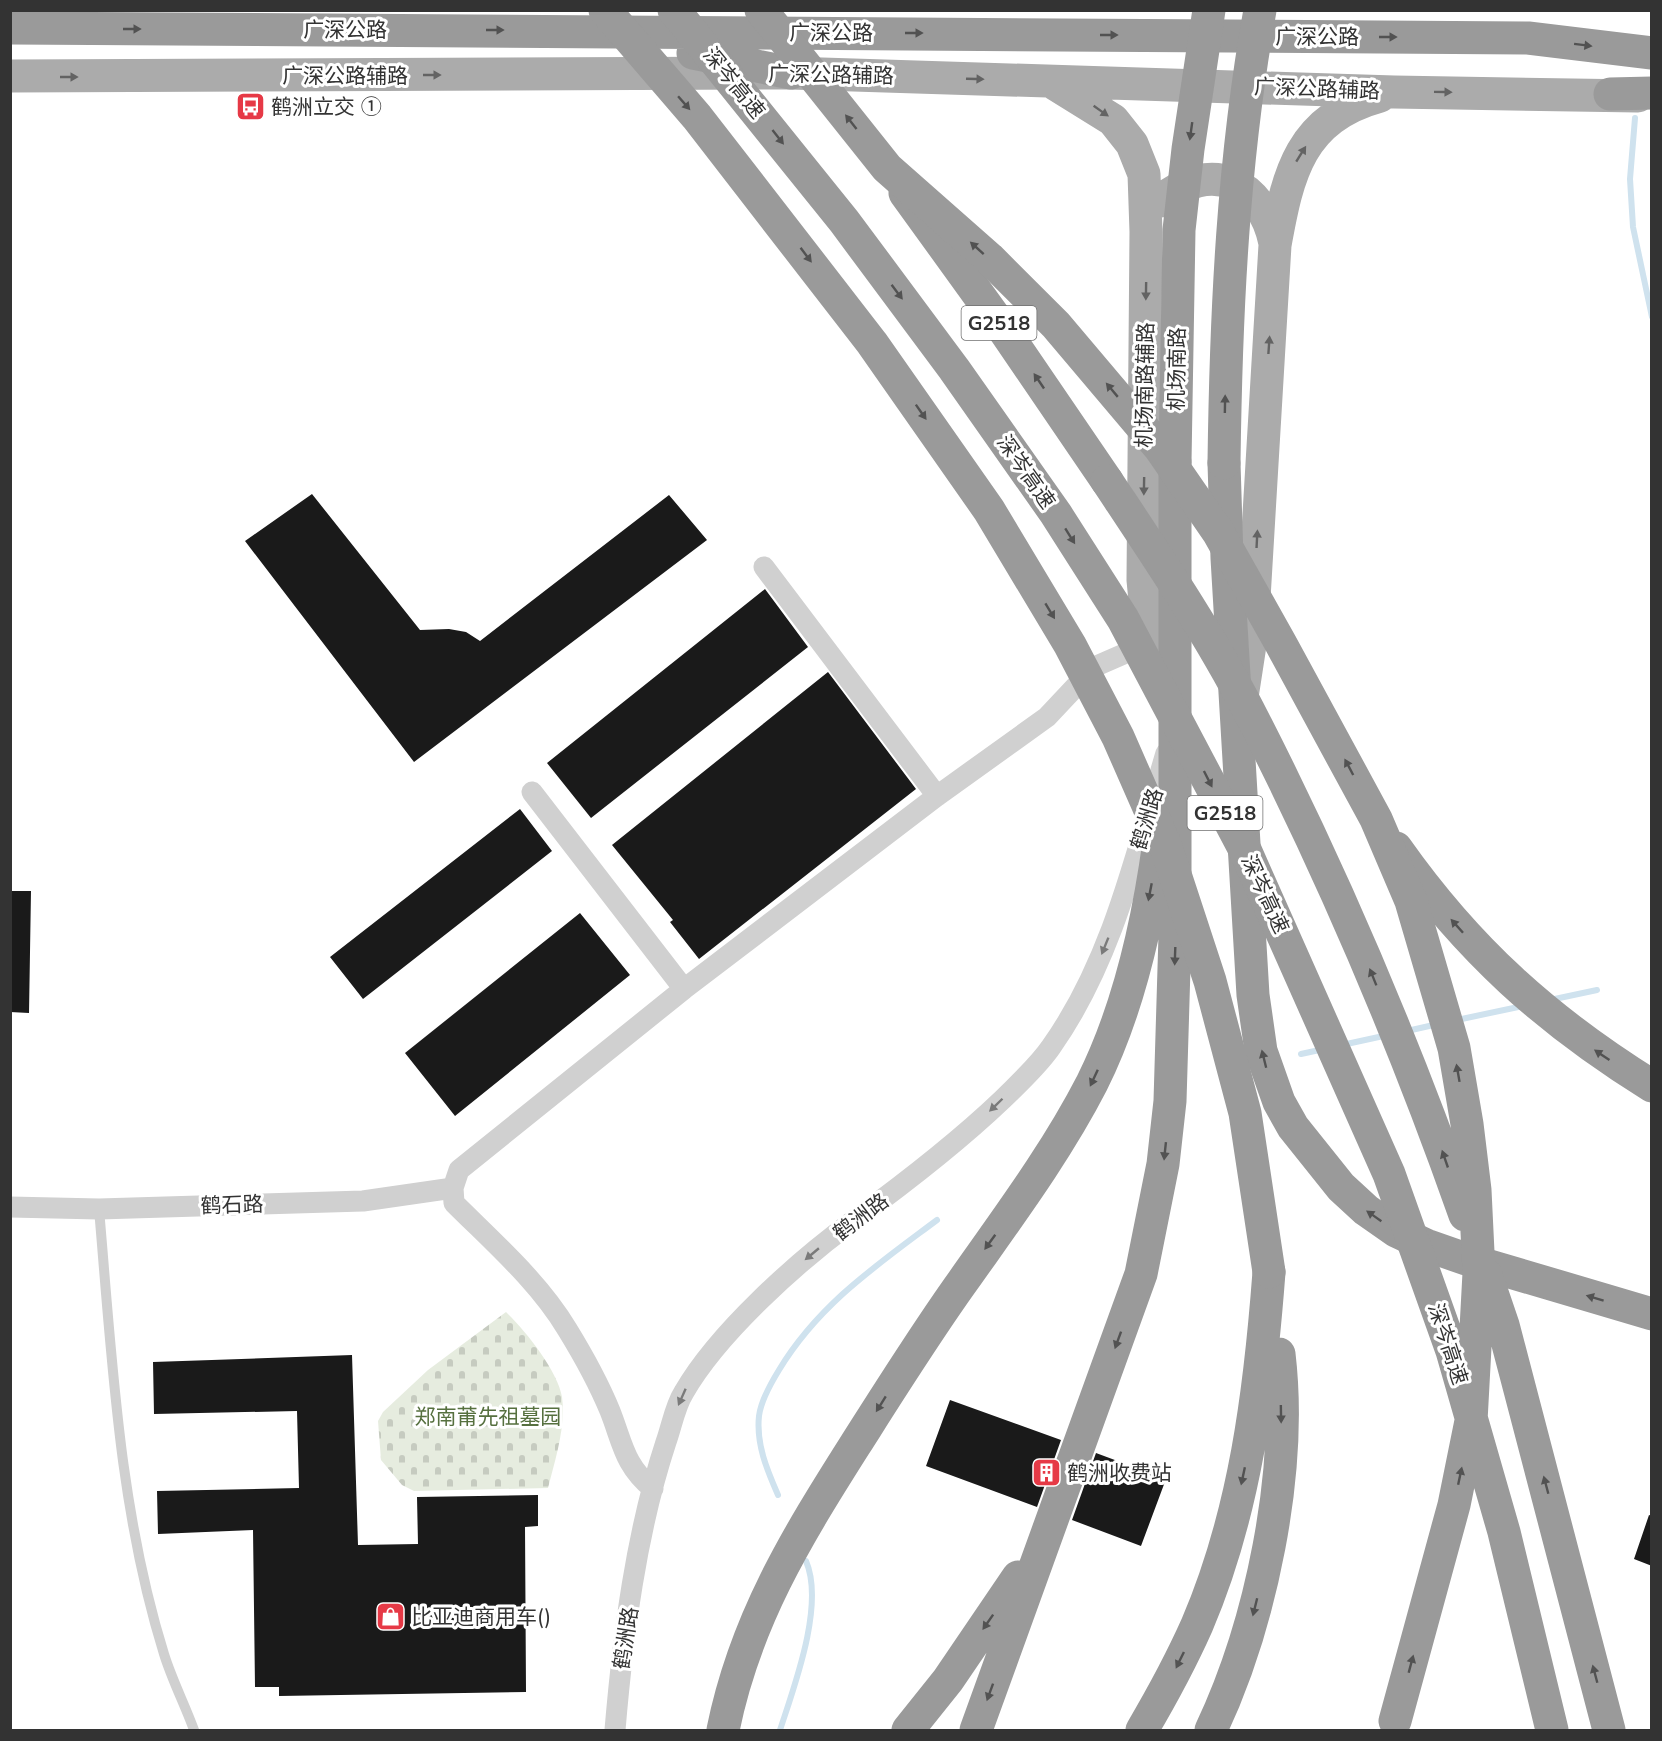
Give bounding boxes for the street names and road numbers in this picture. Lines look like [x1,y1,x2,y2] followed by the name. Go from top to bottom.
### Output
[303,16,387,44] street label: 广深公路
[789,19,873,47] street label: 广深公路
[1275,23,1359,51] street label: 广深公路
[697,42,771,124] street label: 深岑高速
[768,60,894,90] street label: 广深公路辅路
[282,62,408,90] street label: 广深公路辅路
[1254,73,1380,105] street label: 广深公路辅路
[962,306,1036,340] road number: G2518
[1130,322,1160,448] street label: 机场南路辅路
[1162,327,1192,411] street label: 机场南路
[990,430,1062,514] street label: 深岑高速
[1124,785,1170,853] street label: 鹤洲路
[1188,796,1262,830] road number: G2518
[1235,850,1295,938] street label: 深岑高速
[827,1187,895,1247] street label: 鹤洲路
[200,1190,264,1220] street label: 鹤石路
[1422,1300,1474,1388] street label: 深岑高速
[607,1605,645,1671] street label: 鹤洲路

